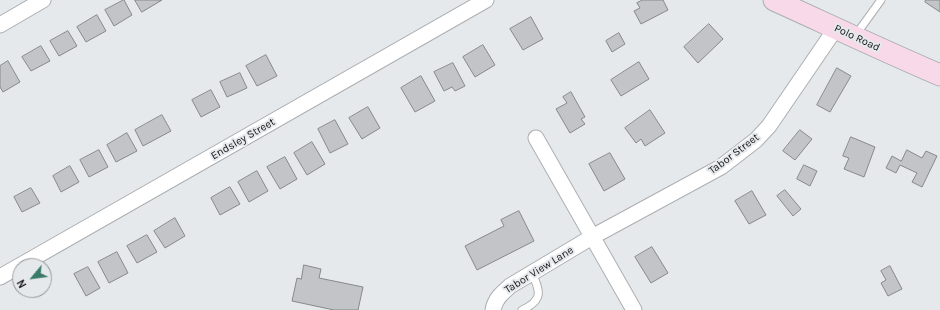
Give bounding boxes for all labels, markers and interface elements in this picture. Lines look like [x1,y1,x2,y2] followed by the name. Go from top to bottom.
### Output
[832,22,882,54] street label: Polo Road
[209,115,277,163] street label: Endsley Street
[706,131,762,177] street label: Tabor Street
[502,243,576,297] street label: Tabor View Lane
[12,258,52,298] north arrow
[14,277,30,290] text: N

